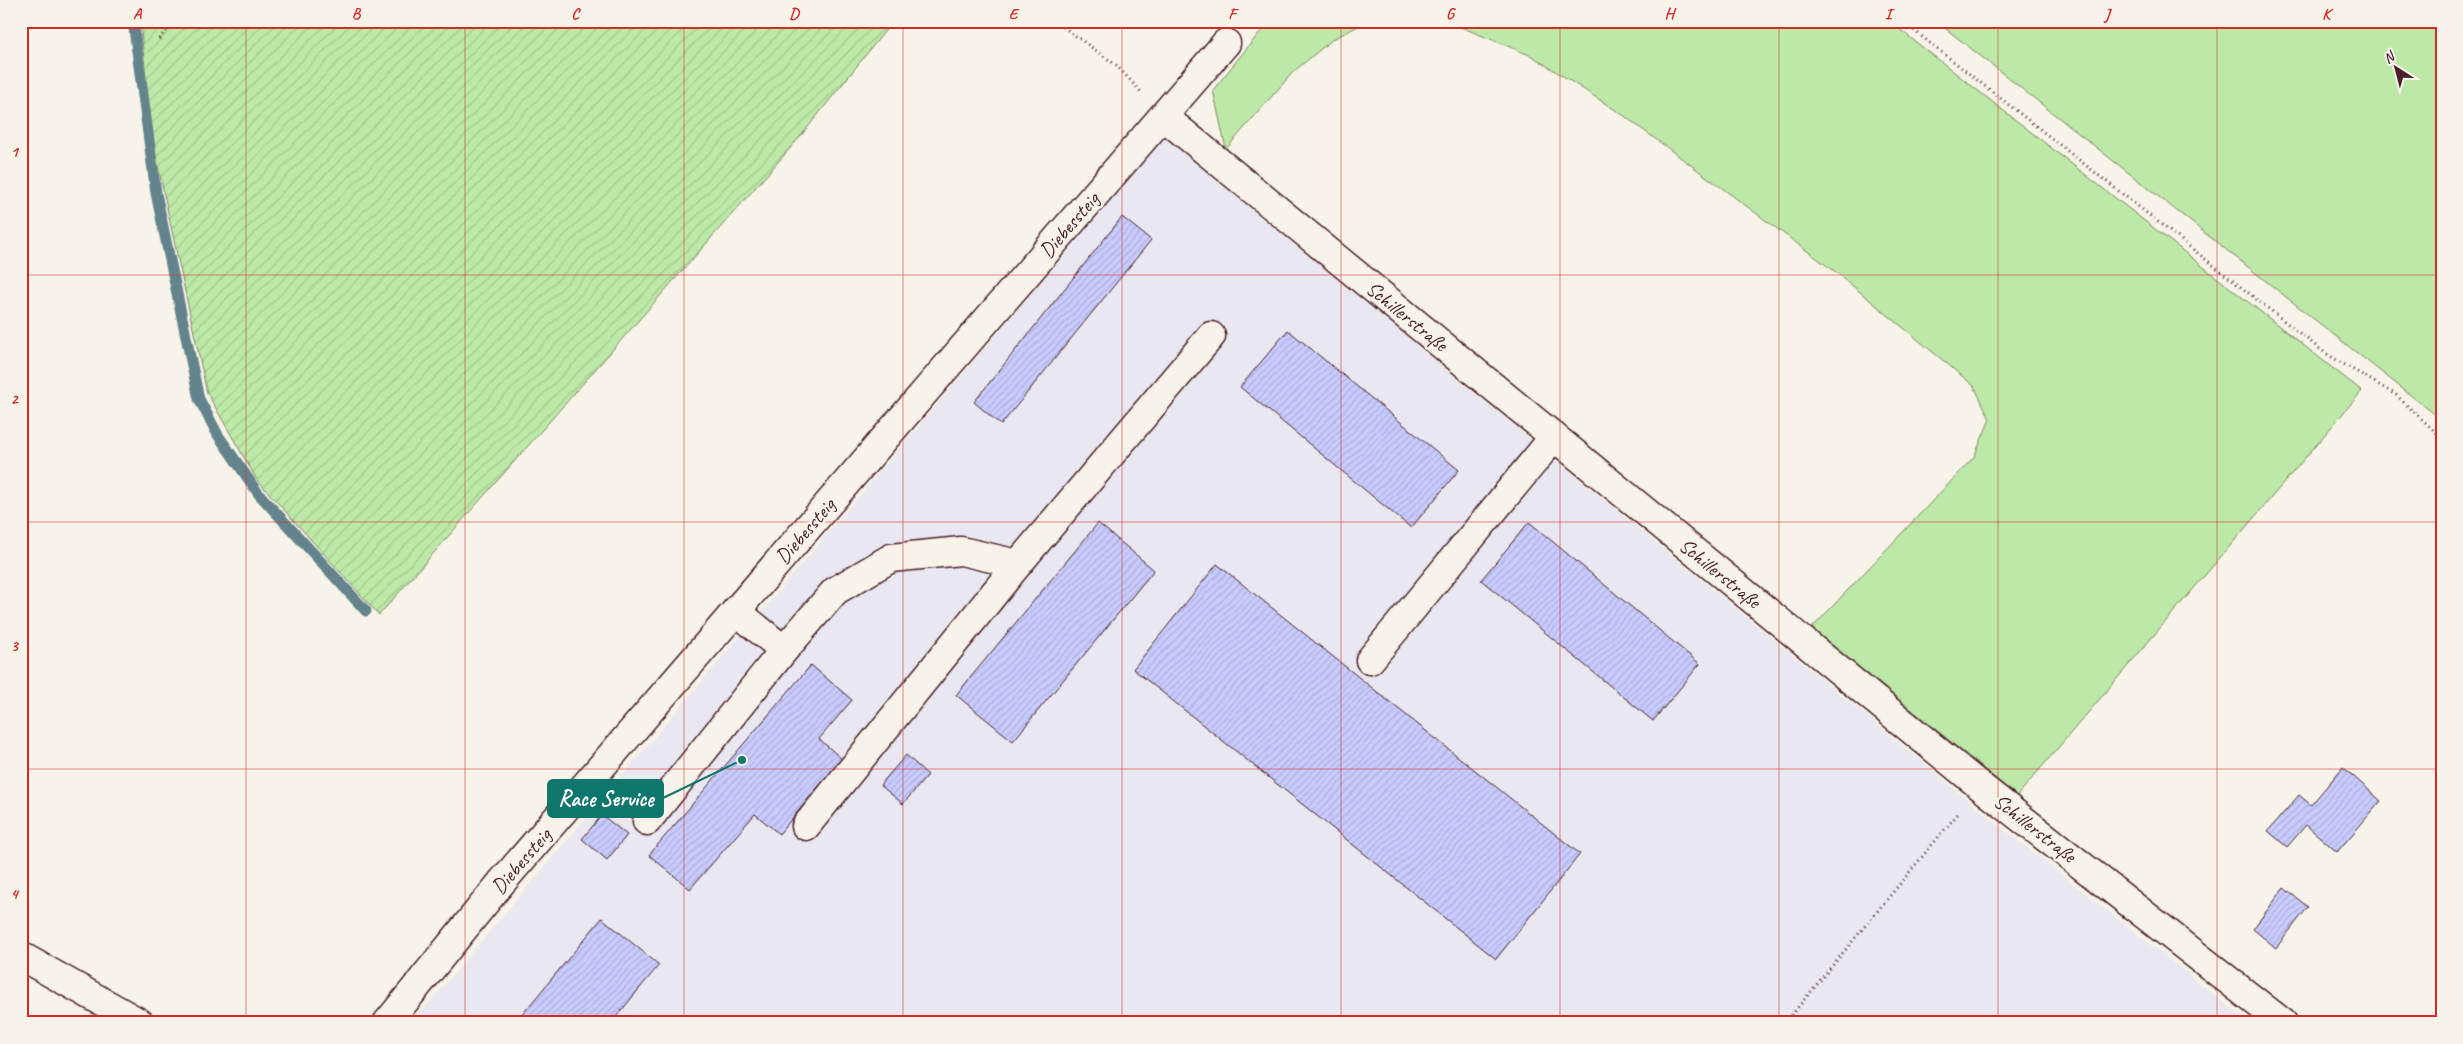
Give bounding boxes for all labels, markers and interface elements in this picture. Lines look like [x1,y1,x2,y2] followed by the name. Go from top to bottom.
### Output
[133,4,143,24] text: A
[352,4,362,24] text: B
[571,4,581,24] text: C
[789,4,800,24] text: D
[1009,4,1020,24] text: E
[1228,4,1239,24] text: F
[1446,4,1456,24] text: G
[1664,4,1676,24] text: H
[1885,4,1895,24] text: I
[2103,4,2112,24] text: J
[2322,4,2334,24] text: K
[2370,42,2420,92] north arrow
[2380,47,2399,67] text: N
[10,142,19,162] text: 1
[1033,186,1106,263] street label: Diebessteig
[1361,275,1455,358] street label: Schillerstraße
[10,389,19,409] text: 2
[769,492,842,569] street label: Diebessteig
[1674,532,1768,615] street label: Schillerstraße
[10,636,19,656] text: 3
[548,780,663,817] callout: Race Service
[558,785,655,813] text: Race Service
[1989,788,2083,870] street label: Schillerstraße
[485,822,558,899] street label: Diebessteig
[10,884,19,904] text: 4

